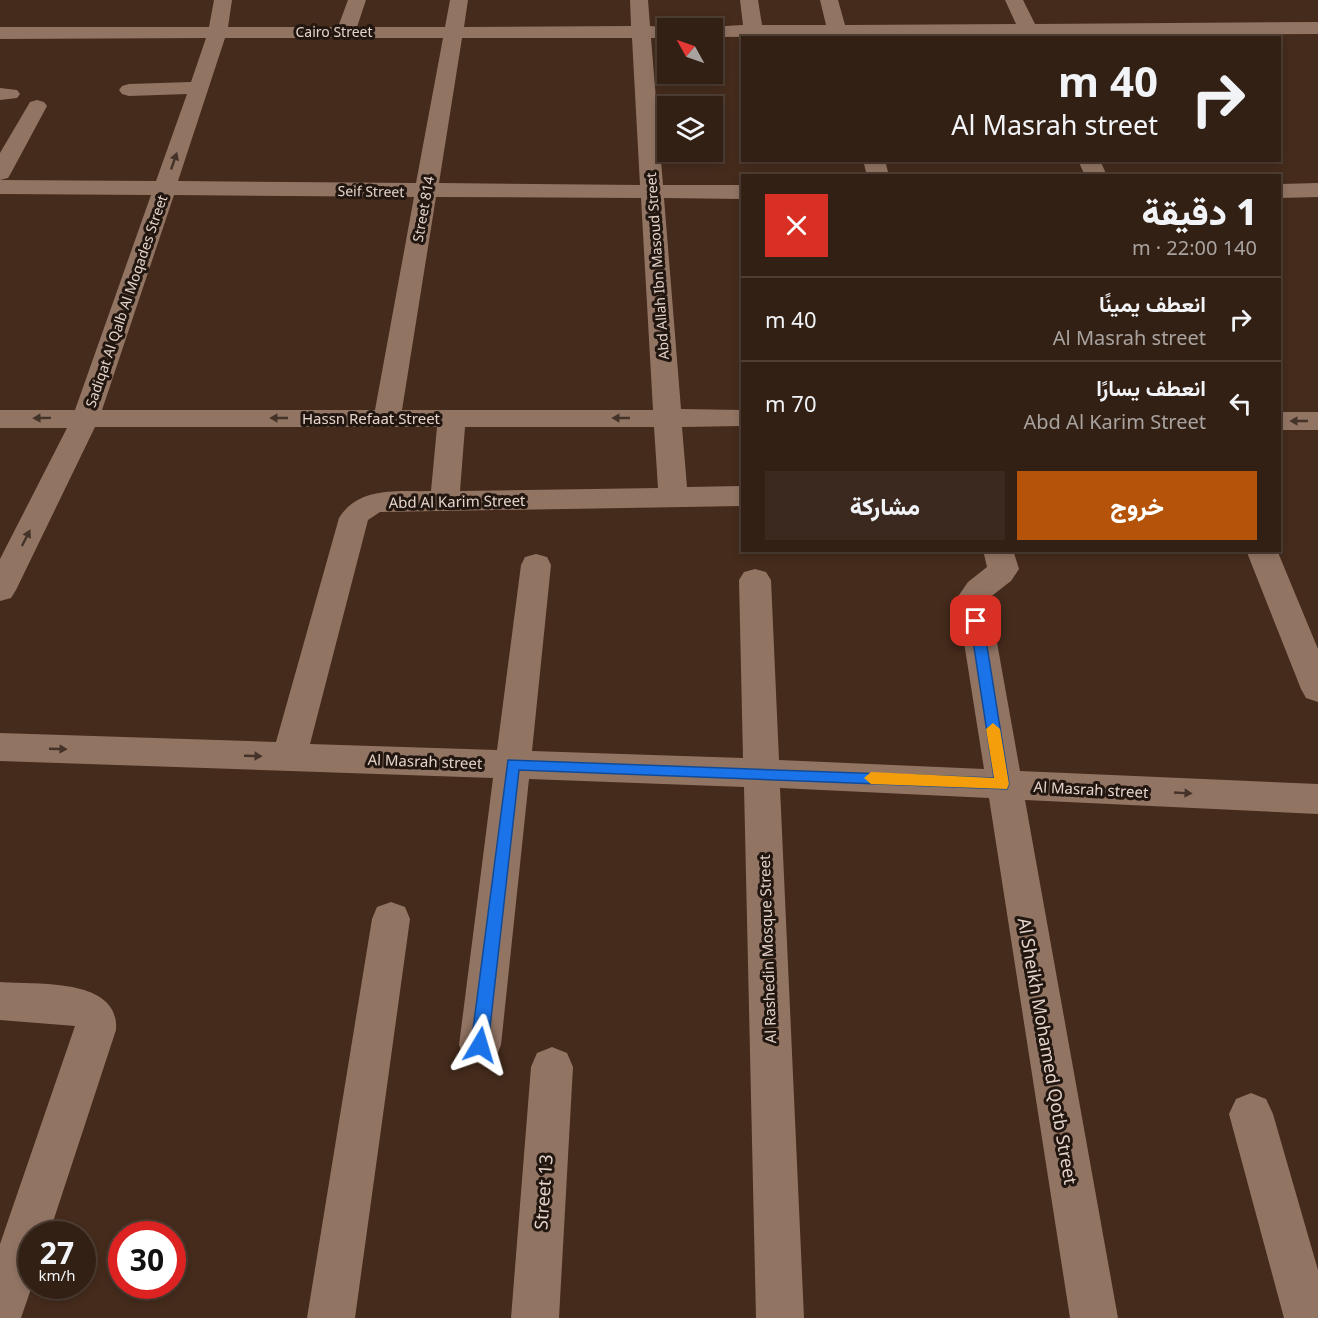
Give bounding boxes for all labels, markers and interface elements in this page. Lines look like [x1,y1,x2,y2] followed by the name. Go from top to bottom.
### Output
[657,18,723,84] north arrow
[657,18,723,162] map controls
[295,22,373,41] street label: Cairo Street
[1058,52,1158,109] text: 40 m
[1179,60,1257,138] icon: right
[657,96,723,162] button: layers
[951,106,1158,143] text: Al Masrah street
[170,152,180,170] one-way arrow
[641,172,673,360] street label: Abd Allah Ibn Masoud Street
[408,174,438,244] street label: Street 814
[337,181,405,201] street label: Seif Street
[1142,187,1257,236] text: 1 دقيقة
[81,192,171,410] street label: Sadiqat Al Qalb Al Moqades Street
[765,194,828,257] button: close
[1132,234,1257,261] text: 140 m · 22:00
[1099,288,1206,318] text: انعطف يمينًا
[1224,303,1257,336] icon: right
[765,304,816,334] text: 40 m
[1053,324,1206,351] text: Al Masrah street
[1096,372,1206,402] text: انعطف يسارًا
[1224,387,1257,420] icon: left
[765,388,816,418] text: 70 m
[302,408,441,428] street label: Hassn Refaat Street
[1024,408,1206,435] text: Abd Al Karim Street
[33,413,52,423] one-way arrow
[270,413,289,423] one-way arrow
[612,413,631,423] one-way arrow
[1289,416,1308,426] one-way arrow
[765,471,1005,540] button: مشاركة
[1017,471,1257,540] button: خروج
[388,490,526,512] street label: Abd Al Karim Street
[21,529,31,546] one-way arrow
[950,595,1001,646] pin
[959,604,992,637] icon: arrive
[49,745,68,754] one-way arrow
[367,749,483,773] street label: Al Masrah street
[244,751,263,760] one-way arrow
[1033,776,1149,802] street label: Al Masrah street
[1173,789,1192,798] one-way arrow
[754,854,780,1044] street label: Al Rashedin Mosque Street
[1013,916,1083,1187] street label: Al Sheikh Mohamed Qotb Street
[448,1013,512,1077] position arrow
[528,1153,558,1231] street label: Street 13
[108,1221,186,1299] speed limit sign: 30
[40,1232,74,1273] text: 27
[39,1265,75,1285] text: km/h

